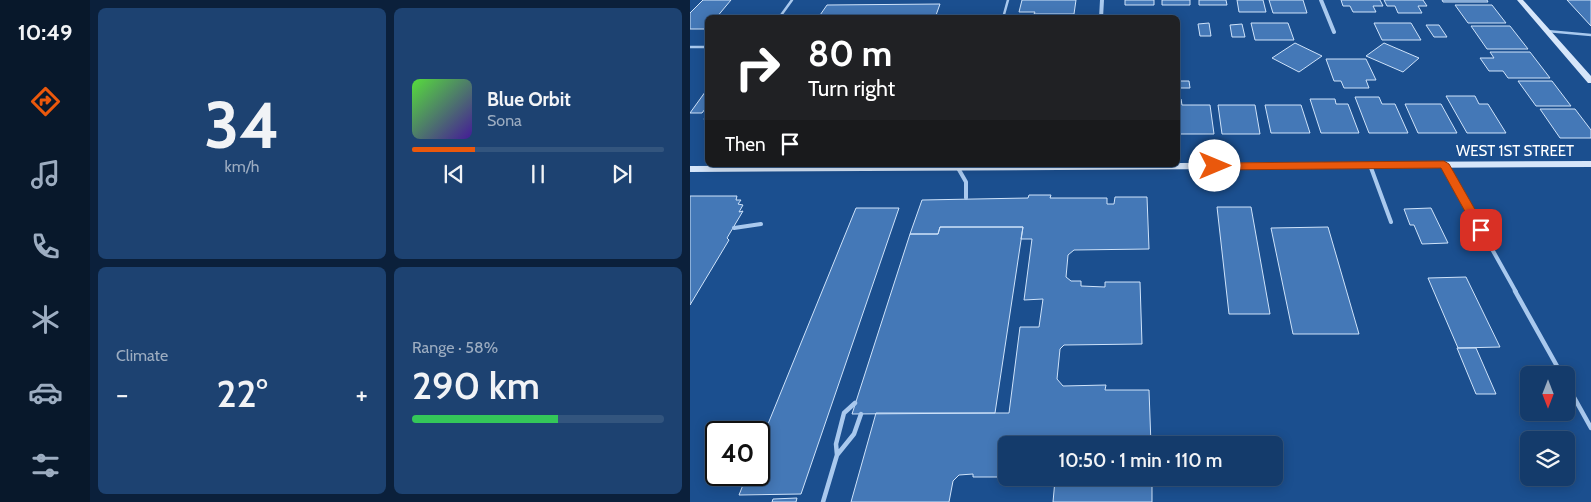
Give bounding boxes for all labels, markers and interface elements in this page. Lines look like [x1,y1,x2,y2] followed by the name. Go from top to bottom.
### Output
[18,19,72,46] text: 10:49
[808,32,892,75] text: 80 m
[725,35,790,100] icon: right
[808,75,895,102] text: Turn right
[28,84,63,119] icon: directions
[204,85,280,164] text: 34
[487,88,571,111] text: Blue Orbit
[487,111,522,130] text: Sona
[776,130,804,158] icon: arrive
[725,133,766,156] text: Then
[1188,139,1240,191] position arrow
[1456,142,1574,160] street label: WEST 1ST STREET
[28,157,63,192] icon: music
[224,157,260,176] text: km/h
[440,160,468,188] icon: previous
[524,160,552,188] icon: pause
[608,160,636,188] icon: next
[1460,209,1502,251] pin
[1467,216,1495,244] icon: arrive
[28,229,63,264] icon: phone
[28,302,63,337] icon: climate
[412,338,498,357] text: Range · 58%
[116,346,168,365] text: Climate
[412,362,540,409] text: 290 km
[1520,366,1575,421] north arrow
[1520,366,1575,486] map controls
[216,370,268,417] text: 22°
[28,375,63,410] icon: car
[116,377,128,411] text: −
[356,377,368,411] text: +
[705,421,770,486] speed limit sign: 40
[1520,431,1575,486] button: layers
[28,448,63,483] icon: filters
[1059,449,1222,472] text: 10:50 · 1 min · 110 m

